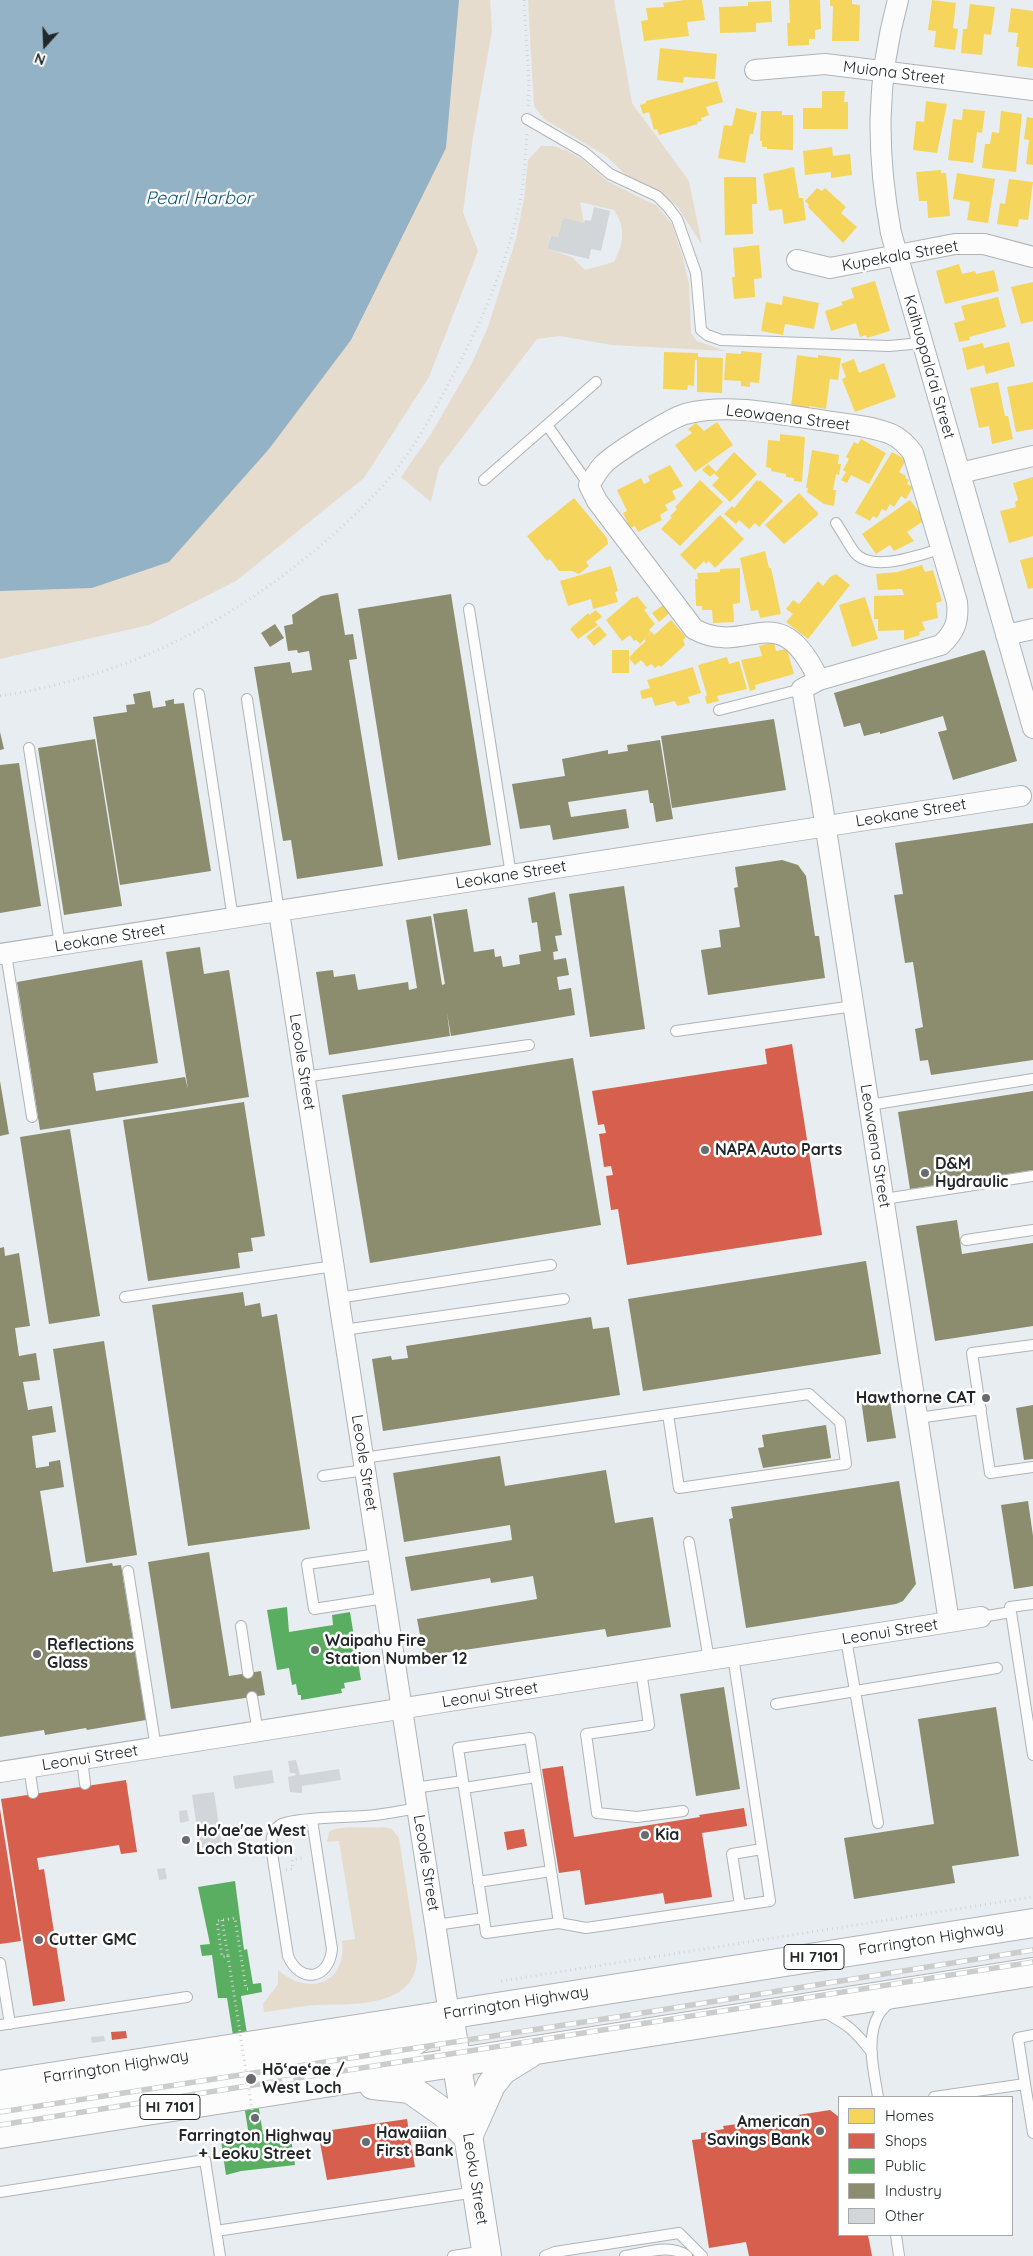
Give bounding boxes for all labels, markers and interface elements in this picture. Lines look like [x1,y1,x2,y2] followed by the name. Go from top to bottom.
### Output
[20,20,70,70] north arrow
[32,49,48,69] text: N
[842,57,946,89] street label: Muiona Street
[145,188,253,210] water label: Pearl Harbor
[840,236,960,276] street label: Kupekala Street
[899,293,959,441] street label: Kaihuopala'ai Street
[725,401,851,435] street label: Leowaena Street
[854,795,968,831] street label: Leokane Street
[454,857,568,893] street label: Leokane Street
[53,920,167,956] street label: Leokane Street
[285,1012,319,1112] street label: Leoole Street
[856,1083,894,1209] street label: Leowaena Street
[715,1140,842,1160] place label: NAPA Auto Parts
[699,1144,711,1156] marker: NAPA Auto Parts
[935,1154,1008,1192] place label: D&M Hydraulic
[919,1167,931,1179] marker: D&M Hydraulic
[856,1388,976,1408] place label: Hawthorne CAT
[980,1392,992,1404] marker: Hawthorne CAT
[347,1413,381,1513] street label: Leoole Street
[841,1615,939,1649] street label: Leonui Street
[325,1631,468,1669] place label: Waipahu Fire Station Number 12
[47,1635,134,1673] place label: Reflections Glass
[309,1644,321,1656] marker: Waipahu Fire Station Number 12
[31,1648,43,1660] marker: Reflections Glass
[441,1678,539,1712] street label: Leonui Street
[41,1741,139,1775] street label: Leonui Street
[409,1813,443,1913] street label: Leoole Street
[196,1821,306,1859] place label: Ho'ae'ae West Loch Station
[655,1825,679,1845] place label: Kia
[639,1829,651,1841] marker: Kia
[180,1834,192,1846] marker: Ho'ae'ae West Loch Station
[857,1918,1005,1960] street label: Farrington Highway
[49,1930,137,1950] place label: Cutter GMC
[33,1934,45,1946] marker: Cutter GMC
[784,1944,844,1970] road number: HI 7101
[442,1982,590,2024] street label: Farrington Highway
[42,2046,190,2088] street label: Farrington Highway
[262,2060,345,2098] place label: Hō‘ae‘ae / West Loch
[244,2072,258,2086] marker: Hō‘ae‘ae / West Loch
[140,2094,200,2120] road number: HI 7101
[838,2096,1013,2236] legend
[885,2106,934,2125] text: Homes
[249,2112,261,2124] marker: Farrington Highway + Leoku Street
[707,2112,810,2150] place label: American Savings Bank
[376,2123,454,2161] place label: Hawaiian First Bank
[814,2125,826,2137] marker: American Savings Bank
[178,2126,332,2164] place label: Farrington Highway + Leoku Street
[885,2131,927,2150] text: Shops
[458,2132,492,2226] street label: Leoku Street
[360,2136,372,2148] marker: Hawaiian First Bank
[885,2156,926,2175] text: Public
[885,2181,942,2200] text: Industry
[885,2206,924,2225] text: Other

